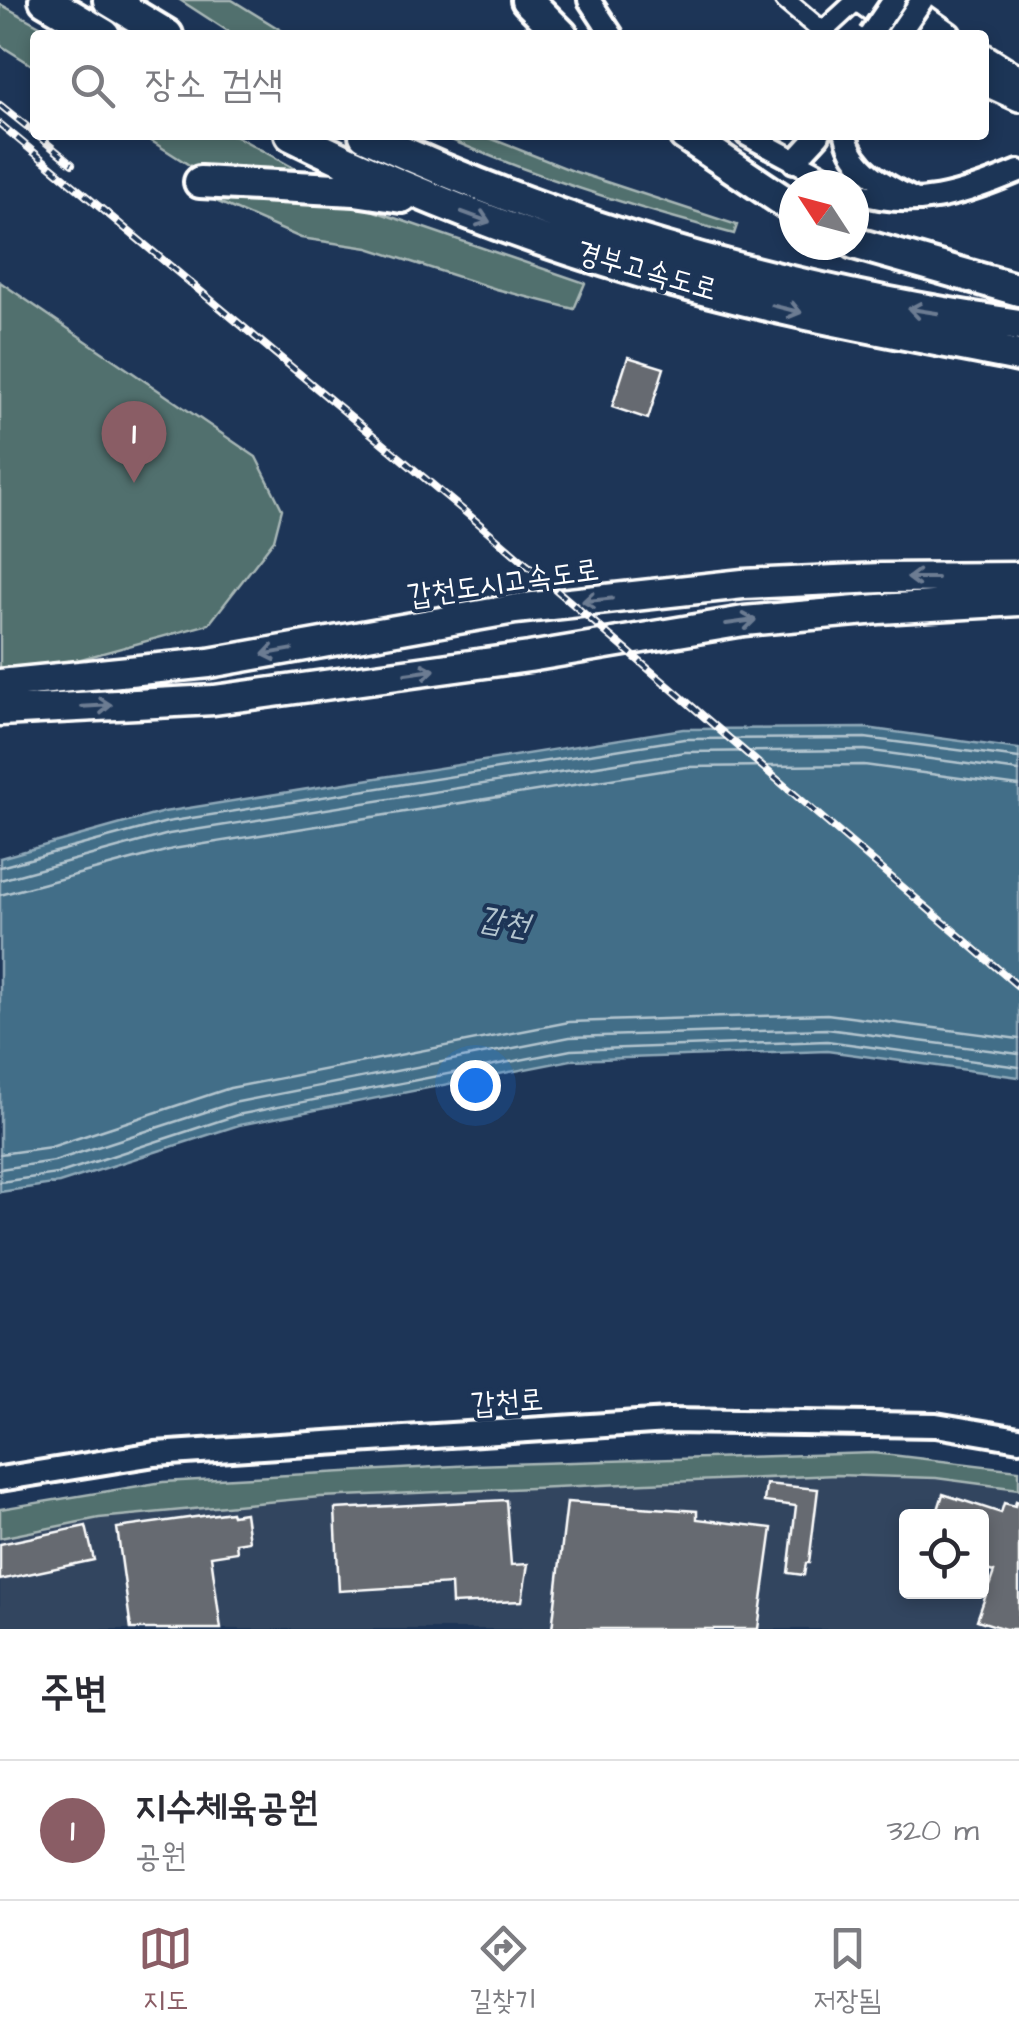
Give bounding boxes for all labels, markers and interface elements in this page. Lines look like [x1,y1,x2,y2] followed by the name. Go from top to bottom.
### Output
[30,30,989,140] search box
[65,58,120,113] icon: search
[145,59,283,111] text: 장소 검색
[779,170,869,260] north arrow
[460,209,491,227] one-way arrow
[571,231,722,311] street label: 경부고속도로
[770,301,802,319] one-way arrow
[907,301,939,320] one-way arrow
[102,400,166,483] pin: 1
[405,549,602,617] street label: 갑천도시고속도로
[906,568,938,588] one-way arrow
[582,591,614,610] one-way arrow
[725,613,757,631] one-way arrow
[261,643,294,662] one-way arrow
[404,663,436,681] one-way arrow
[81,696,113,715] one-way arrow
[474,896,536,950] water label: 갑천
[450,1060,501,1111] your location
[469,1379,545,1425] street label: 갑천로
[899,1509,989,1599] map controls
[899,1509,989,1599] button: locate
[40,1665,108,1723] text: 주변
[135,1782,318,1834] text: 지수체육공원
[70,1808,75,1853] text: 1
[887,1808,979,1853] text: 320 m
[135,1834,187,1879] text: 공원
[138,1921,193,2020] tab: 지도
[469,1921,537,2020] tab: 길찾기
[813,1921,881,2020] tab: 저장됨

